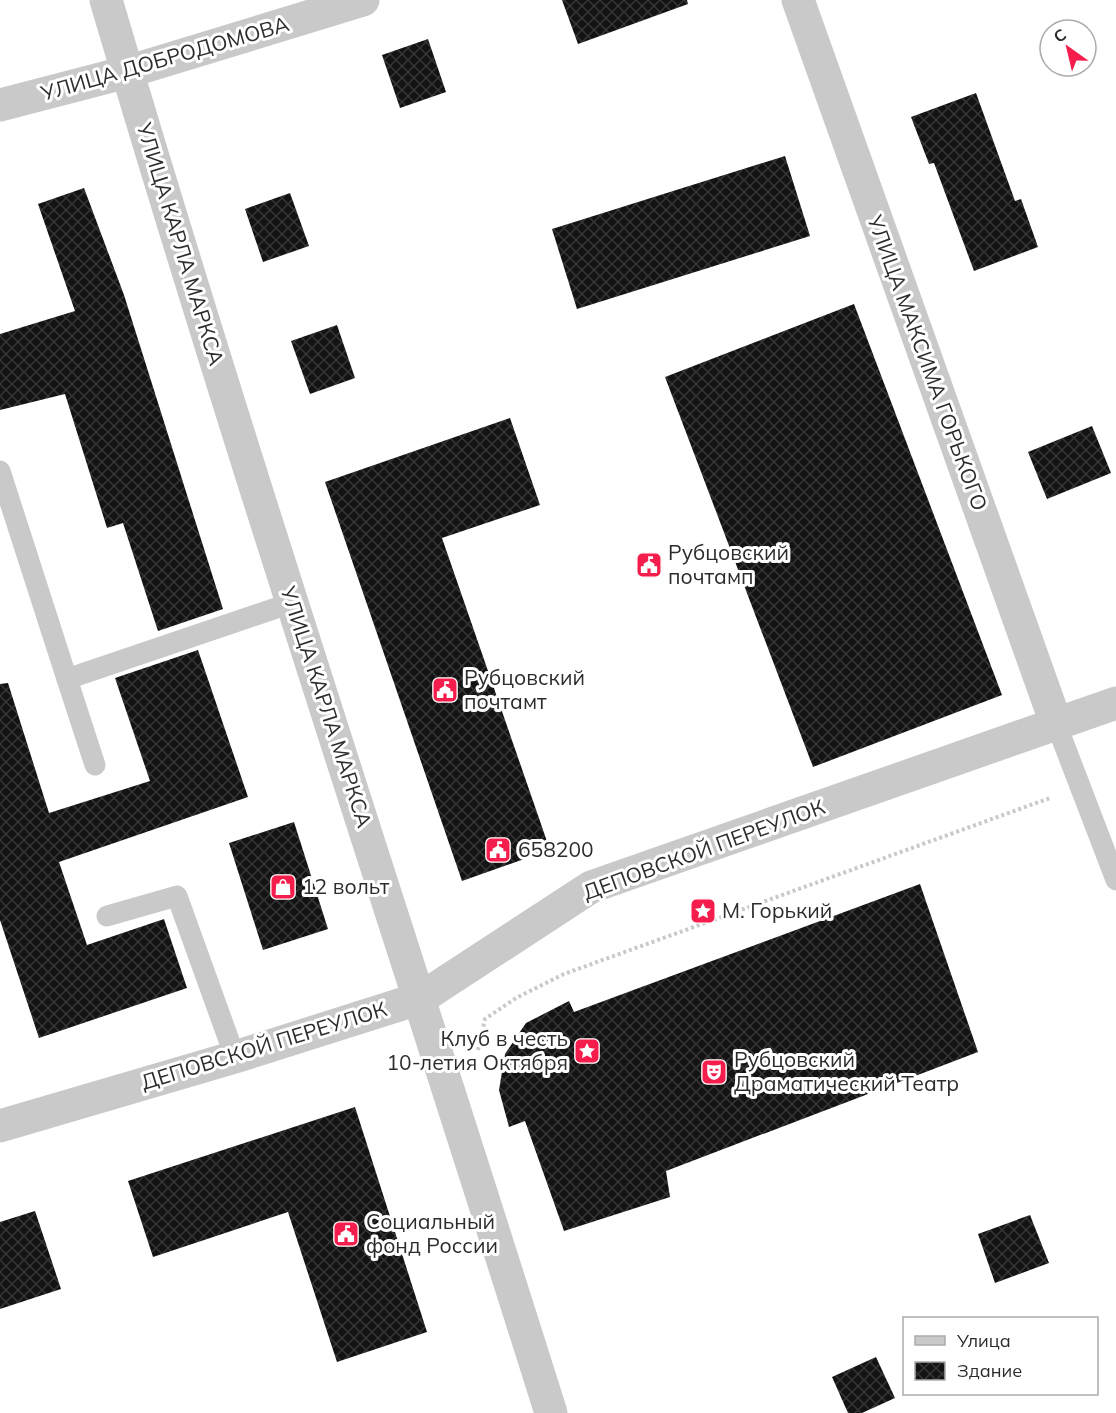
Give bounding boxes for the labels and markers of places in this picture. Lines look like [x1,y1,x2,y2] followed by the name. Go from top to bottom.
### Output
[668,539,789,589] place label: Рубцовский почтамп
[634,550,664,580] public building icon: Рубцовский почтамп
[464,664,585,714] place label: Рубцовский почтамт
[430,675,460,705] public building icon: Рубцовский почтамт
[483,835,513,865] public building icon: 658200
[518,836,594,862] place label: 658200
[268,872,298,902] shop icon: 12 вольт
[302,873,390,899] place label: 12 вольт
[688,896,718,926] place icon: М. Горький
[722,897,832,923] place label: М. Горький
[386,1025,568,1075] place label: Клуб в честь 10-летия Октября
[572,1036,602,1066] place icon: Клуб в честь 10-летия Октября
[734,1046,959,1096] place label: Рубцовский Драматический Театр
[699,1057,729,1087] theatre icon: Рубцовский Драматический Театр
[366,1208,498,1258] place label: Социальный фонд России
[331,1219,361,1249] public building icon: Социальный фонд России

